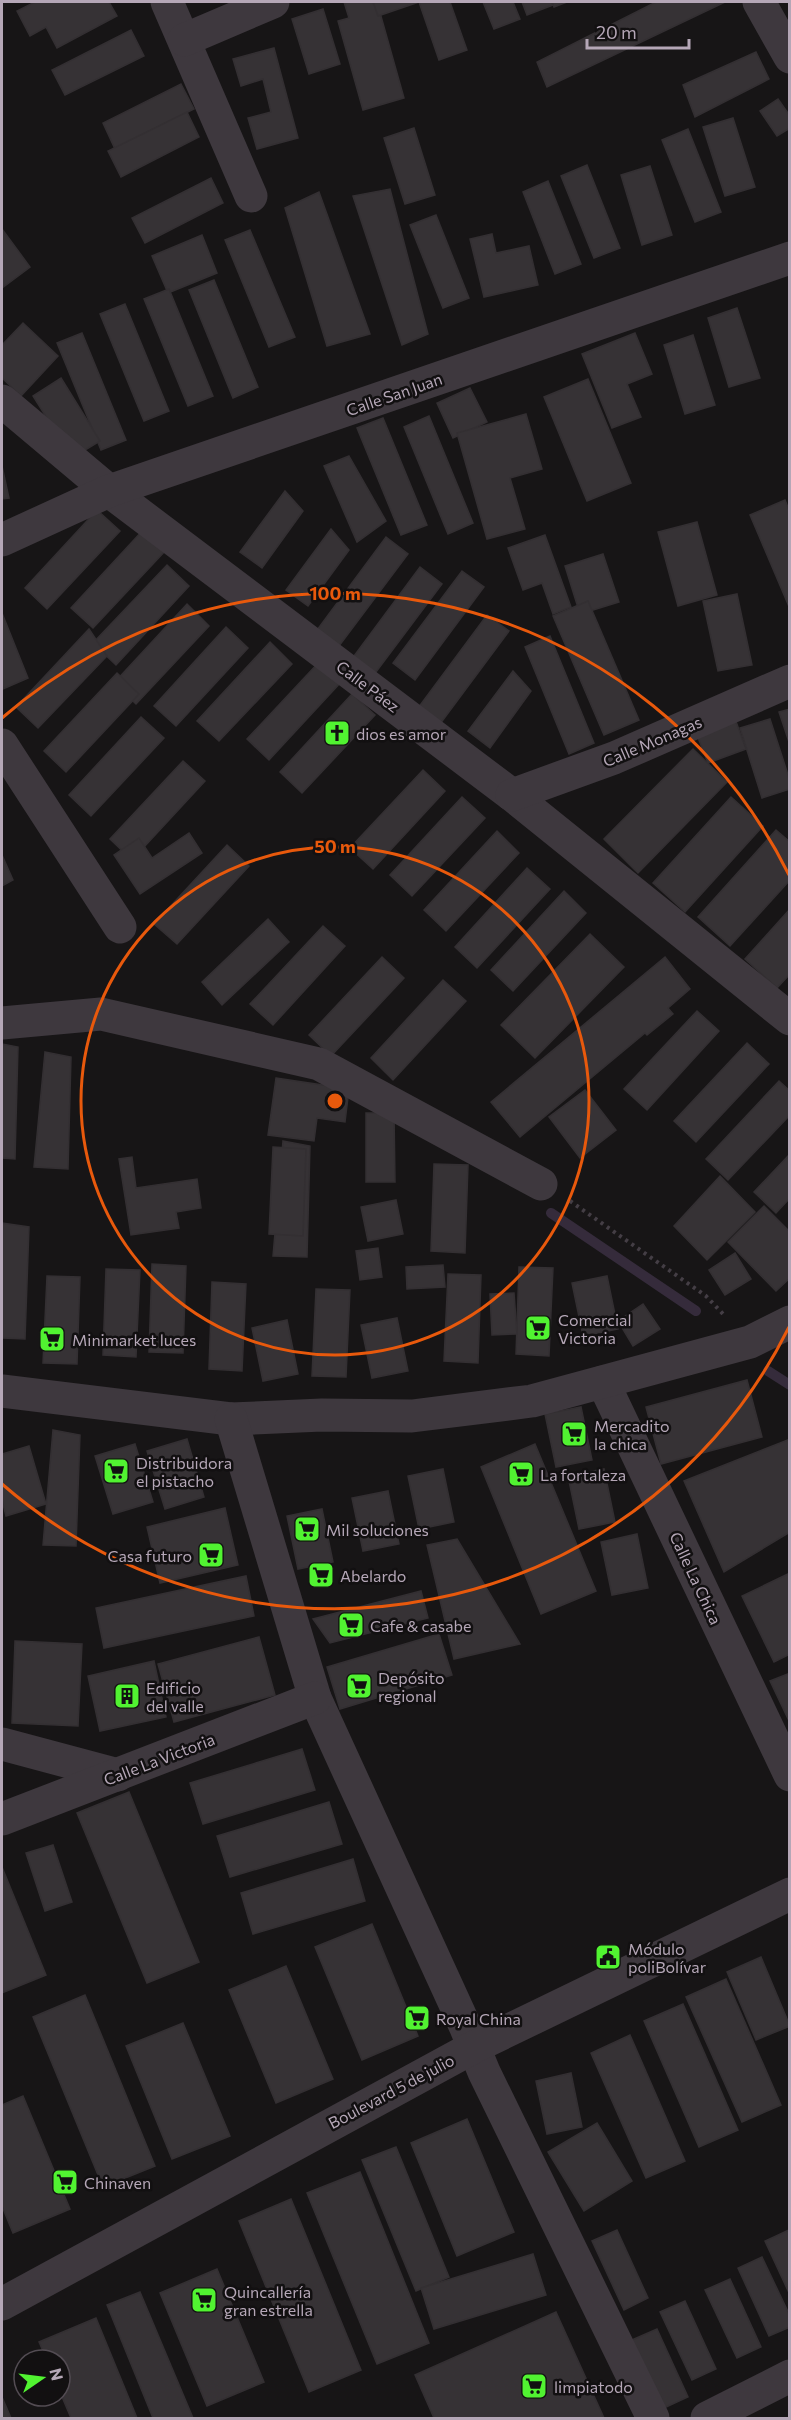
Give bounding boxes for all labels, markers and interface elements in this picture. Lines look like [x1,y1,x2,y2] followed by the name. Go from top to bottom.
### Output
[587,12,689,50] scale bar
[596,21,637,43] text: 20 m
[344,369,444,419] street label: Calle San Juan
[309,582,361,604] text: 100 m
[333,656,403,716] street label: Calle Páez
[600,712,704,770] street label: Calle Monagas
[322,718,352,748] church icon: dios es amor
[356,724,447,743] place label: dios es amor
[314,835,356,857] text: 50 m
[325,1091,345,1111] centre of rings
[558,1310,632,1347] place label: Comercial Victoria
[523,1313,553,1343] supermarket icon: Comercial Victoria
[37,1324,67,1354] supermarket icon: Minimarket luces
[72,1330,196,1349] place label: Minimarket luces
[594,1416,669,1453] place label: Mercadito la chica
[559,1419,589,1449] supermarket icon: Mercadito la chica
[136,1453,232,1490] place label: Distribuidora el pistacho
[101,1456,131,1486] supermarket icon: Distribuidora el pistacho
[506,1459,536,1489] supermarket icon: La fortaleza
[540,1465,626,1484] place label: La fortaleza
[292,1514,322,1544] supermarket icon: Mil soluciones
[326,1520,429,1539] place label: Mil soluciones
[666,1529,726,1627] street label: Calle La Chica
[196,1540,226,1570] supermarket icon: Casa futuro
[108,1546,192,1565] place label: Casa futuro
[306,1560,336,1590] supermarket icon: Abelardo
[340,1566,406,1585] place label: Abelardo
[336,1610,366,1640] supermarket icon: Cafe & casabe
[370,1616,471,1635] place label: Cafe & casabe
[378,1668,444,1705] place label: Depósito regional
[344,1671,374,1701] supermarket icon: Depósito regional
[146,1678,204,1715] place label: Edificio del valle
[112,1681,142,1711] building icon: Edificio del valle
[101,1729,217,1789] street label: Calle La Victoria
[628,1939,707,1976] place label: Módulo poliBolívar
[593,1942,623,1972] public building icon: Módulo poliBolívar
[402,2003,432,2033] supermarket icon: Royal China
[436,2009,521,2028] place label: Royal China
[325,2050,457,2132] street label: Boulevard 5 de julio
[50,2167,80,2197] supermarket icon: Chinaven
[84,2173,151,2192] place label: Chinaven
[224,2282,313,2319] place label: Quincallería gran estrella
[189,2285,219,2315] supermarket icon: Quincallería gran estrella
[12,2348,72,2408] north arrow
[46,2366,68,2382] text: N
[519,2371,549,2401] supermarket icon: limpiatodo
[554,2377,633,2396] place label: limpiatodo

